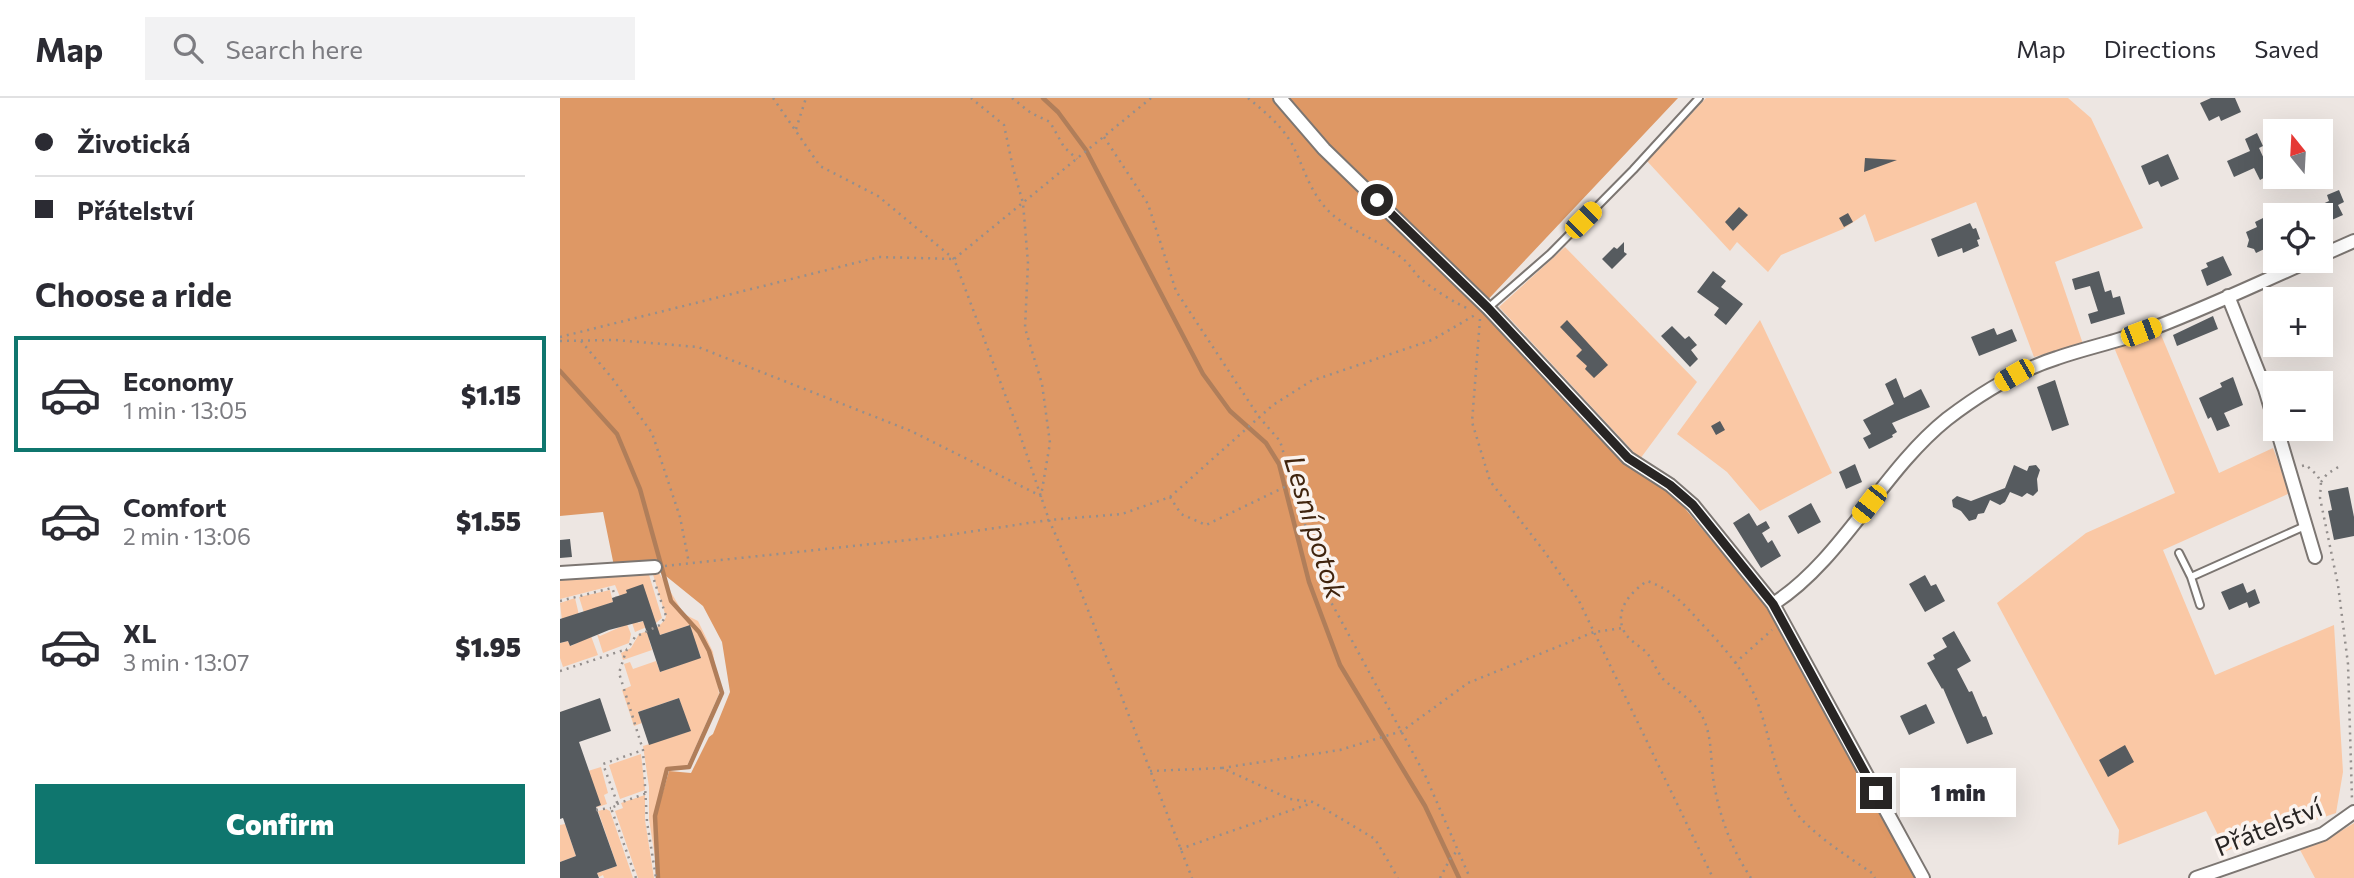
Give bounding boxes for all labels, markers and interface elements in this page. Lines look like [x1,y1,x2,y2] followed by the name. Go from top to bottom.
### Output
[145,17,635,80] search box
[35,28,103,69] text: Map
[169,29,207,67] icon: search
[225,33,363,64] text: Search here
[2016,34,2066,63] text: Map
[2104,34,2216,63] text: Directions
[2254,34,2319,63] text: Saved
[2263,119,2333,189] north arrow
[2263,119,2333,441] map controls
[77,127,190,158] text: Životická
[1361,184,1393,216] route start
[77,194,194,225] text: Přátelství
[1561,198,1606,242] car
[2263,203,2333,273] button: locate
[35,274,232,314] text: Choose a ride
[2263,287,2333,357] button: +
[2118,315,2165,349] car
[1991,355,2038,395] car
[39,363,102,426] icon: car
[123,365,234,396] text: Economy
[2263,371,2333,441] button: −
[461,379,521,410] text: $1.15
[123,396,247,424] text: 1 min · 13:05
[1278,451,1354,604] water label: Lesní potok
[1848,481,1891,527] car
[39,489,102,552] icon: car
[123,491,226,522] text: Comfort
[456,505,521,536] text: $1.55
[123,522,251,550] text: 2 min · 13:06
[39,615,102,678] icon: car
[123,617,157,648] text: XL
[455,631,521,662] text: $1.95
[123,648,249,676] text: 3 min · 13:07
[1900,768,2016,818] callout: 1 min
[1860,777,1892,809] route end
[1930,778,1986,806] text: 1 min
[35,784,525,864] button: Confirm
[2210,790,2327,862] street label: Přátelství

